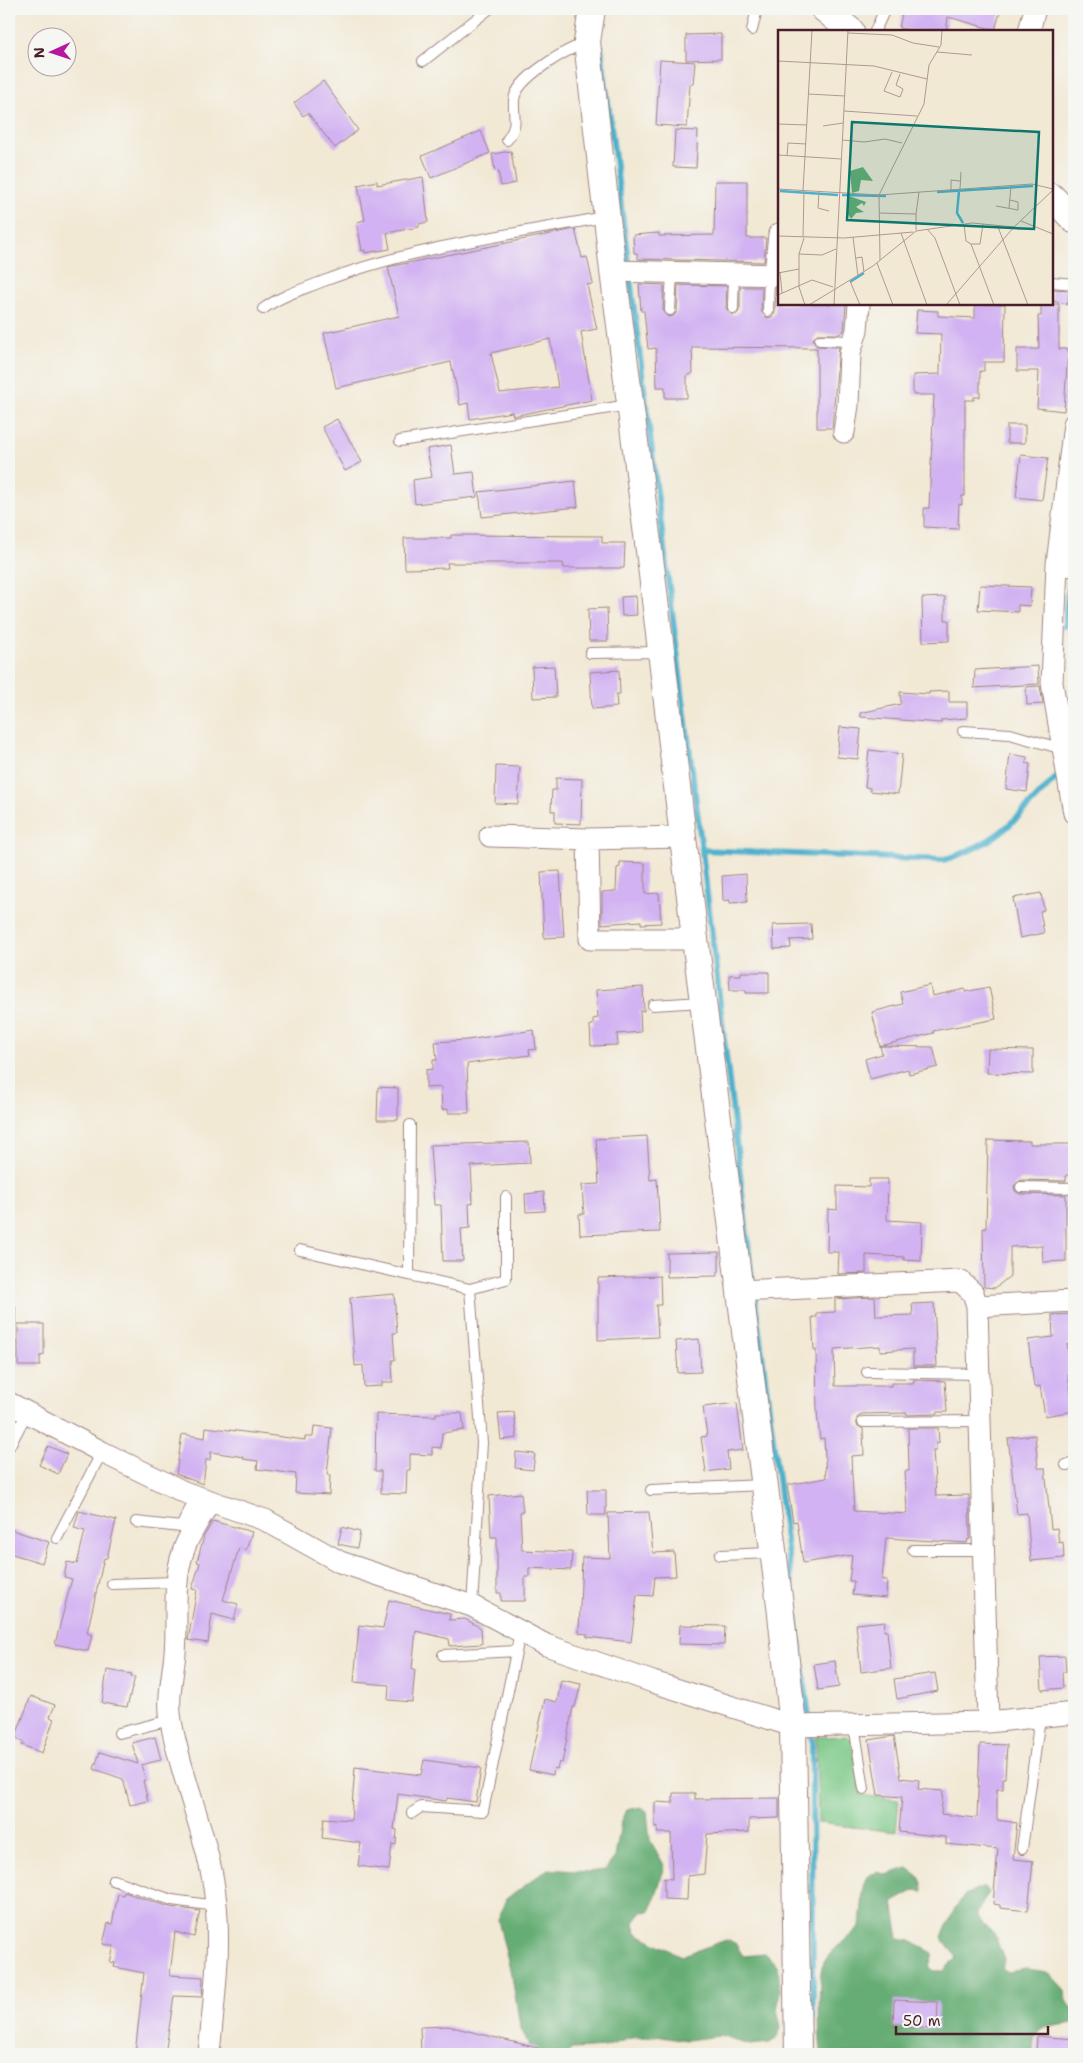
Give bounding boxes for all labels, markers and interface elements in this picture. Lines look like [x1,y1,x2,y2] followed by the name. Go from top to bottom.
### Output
[28,28,78,78] north arrow
[778,30,1053,305] inset map
[30,47,48,59] text: N
[896,2003,1048,2035] scale bar
[903,2011,941,2031] text: 50 m

